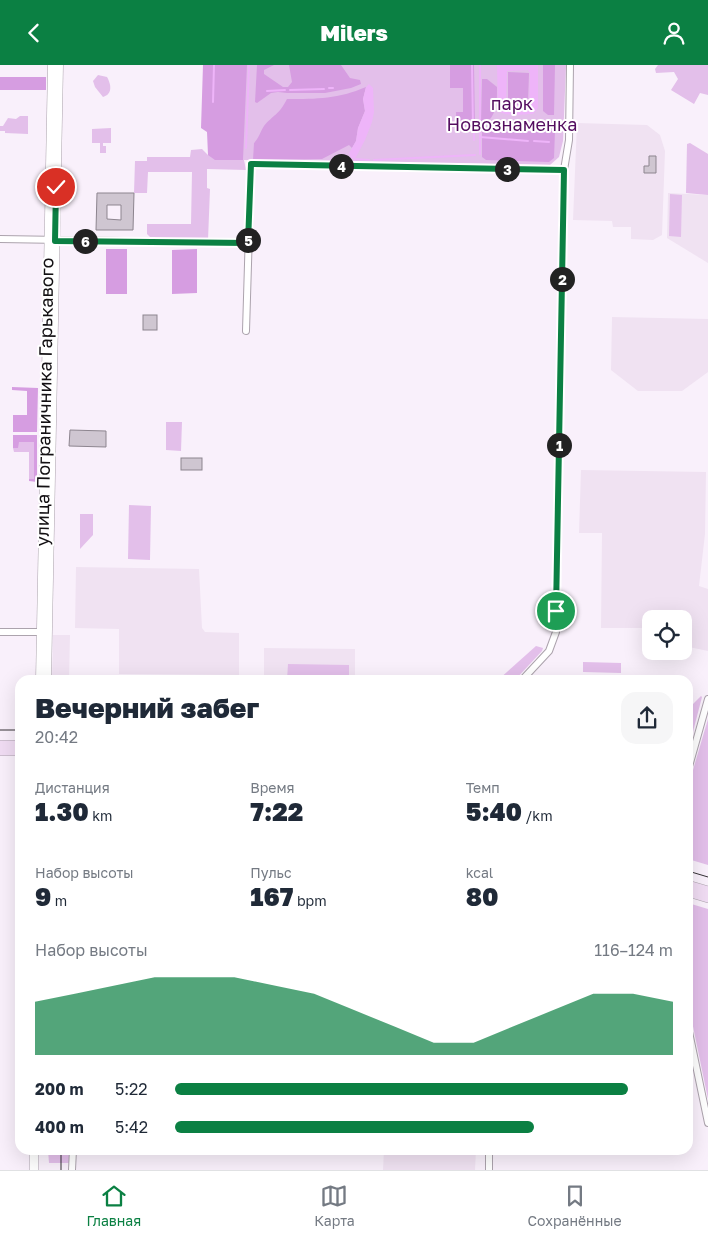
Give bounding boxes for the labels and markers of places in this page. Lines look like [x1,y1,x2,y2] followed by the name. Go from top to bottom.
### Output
[328,153,354,179] pin: 4
[494,157,520,181] pin: 3
[35,166,77,208] pin
[236,227,260,253] pin: 5
[72,229,98,253] pin: 6
[550,267,574,291] pin: 2
[546,433,572,457] pin: 1
[535,590,577,632] pin

